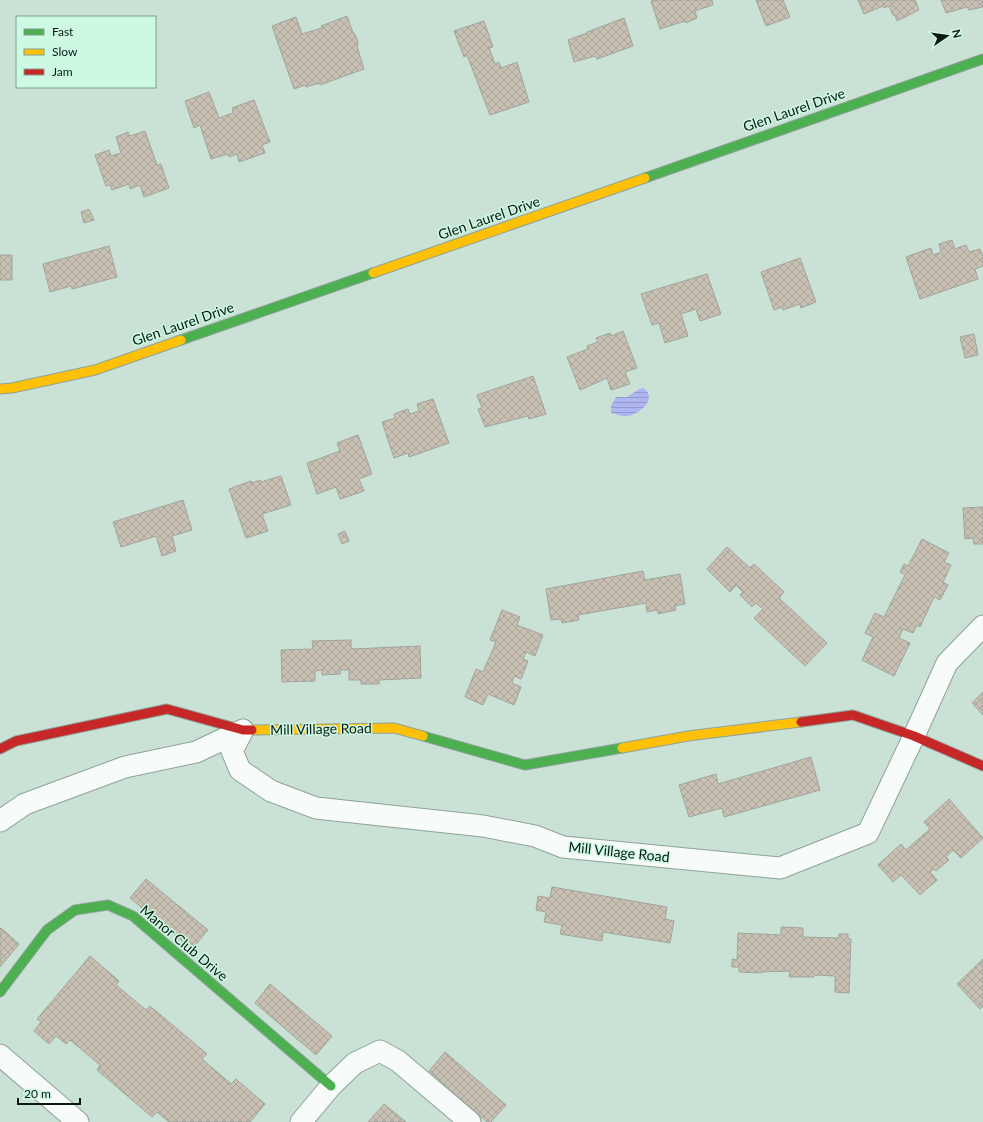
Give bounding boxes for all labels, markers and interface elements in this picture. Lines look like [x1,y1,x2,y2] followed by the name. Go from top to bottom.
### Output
[16,16,156,88] legend
[927,16,967,56] north arrow
[52,24,74,39] text: Fast
[950,28,965,39] text: N
[52,44,78,59] text: Slow
[52,64,73,79] text: Jam
[741,84,847,135] street label: Glen Laurel Drive
[436,192,542,243] street label: Glen Laurel Drive
[130,298,236,349] street label: Glen Laurel Drive
[270,719,372,738] street label: Mill Village Road
[568,838,670,865] street label: Mill Village Road
[137,901,232,984] street label: Manor Club Drive
[18,1080,80,1106] scale bar
[24,1086,51,1101] text: 20 m

